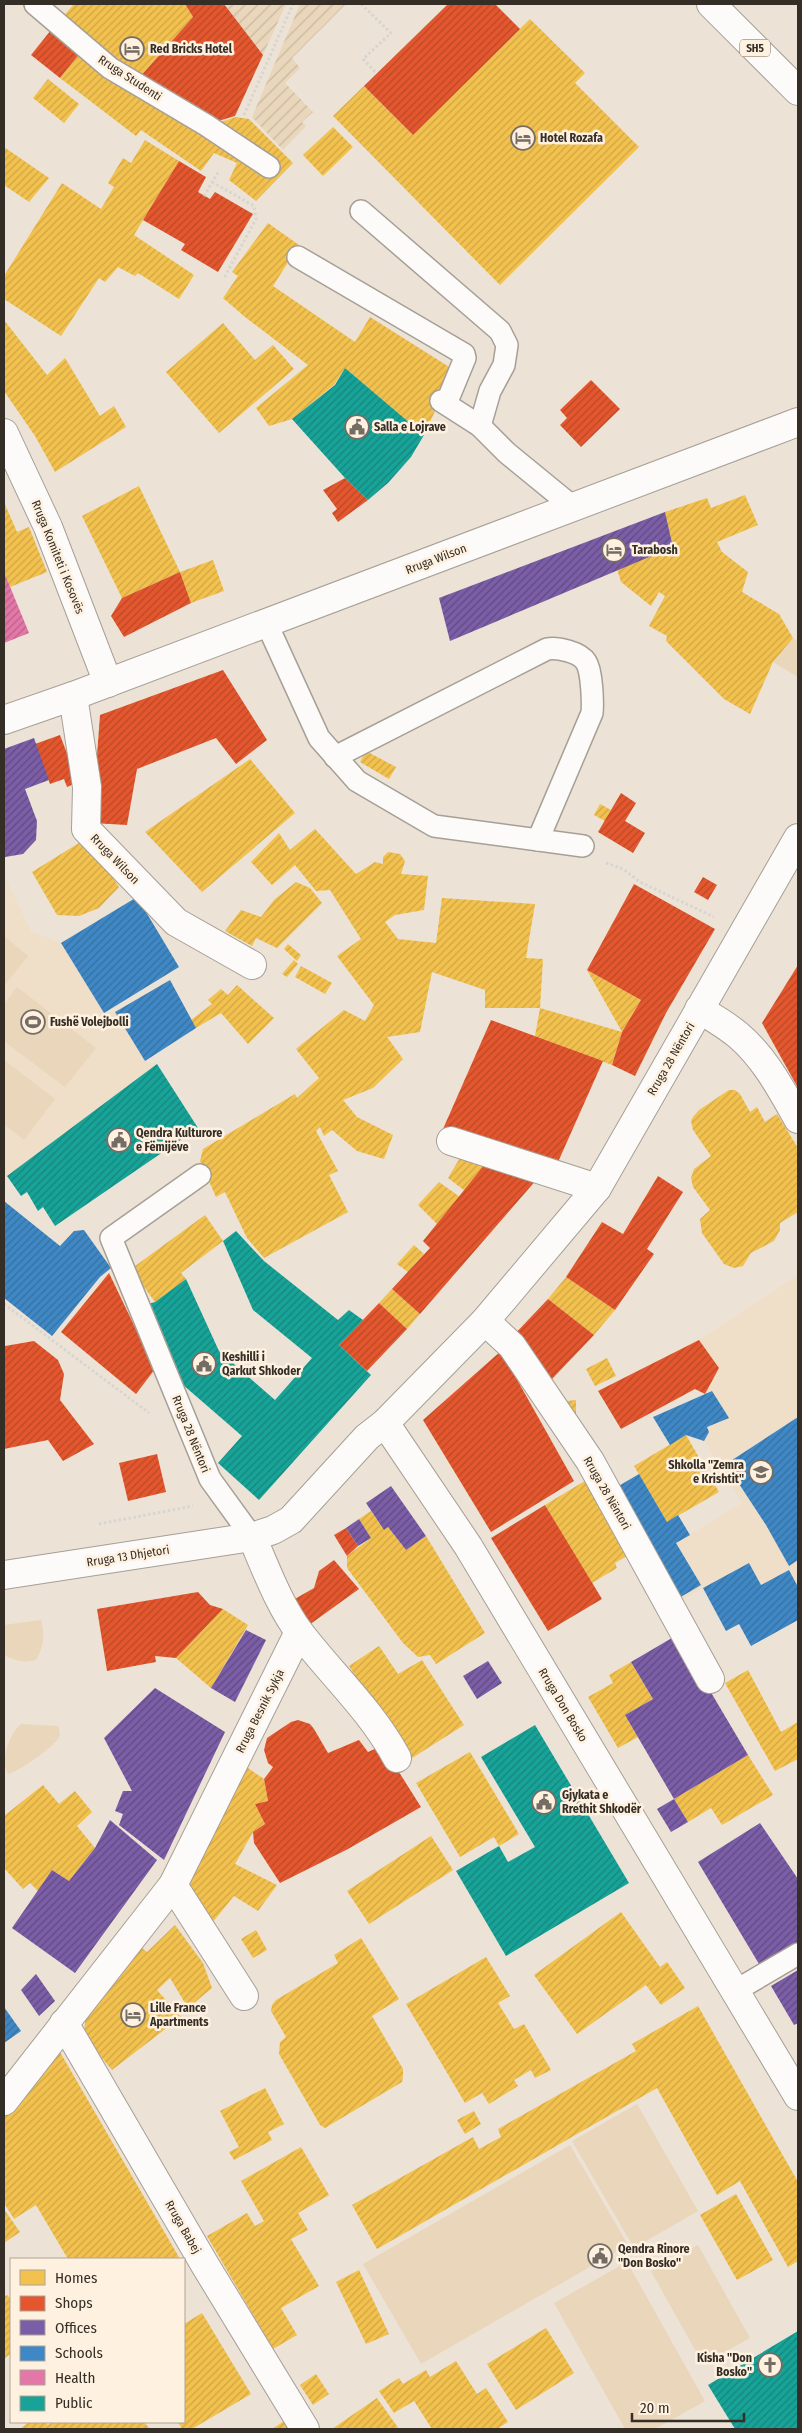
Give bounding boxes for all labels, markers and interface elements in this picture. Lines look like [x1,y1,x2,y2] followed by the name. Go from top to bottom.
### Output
[119,36,145,62] hotel icon: Red Bricks Hotel
[740,40,770,56] road number: SH5
[150,42,233,56] place label: Red Bricks Hotel
[96,52,164,104] street label: Rruga Studenti
[510,125,536,151] hotel icon: Hotel Rozafa
[540,131,603,145] place label: Hotel Rozafa
[344,414,370,440] public building icon: Salla e Lojrave
[374,420,446,434] place label: Salla e Lojrave
[29,498,87,616] street label: Rruga Komiteti i Kosovës
[601,537,627,563] hotel icon: Tarabosh
[404,541,468,577] street label: Rruga Wilson
[632,543,678,557] place label: Tarabosh
[88,831,142,887] street label: Rruga Wilson
[20,1009,46,1035] sports icon: Fushë Volejbolli
[50,1015,129,1029] place label: Fushë Volejbolli
[644,1020,698,1098] street label: Rruga 28 Nëntori
[136,1126,222,1154] place label: Qendra Kulturore e Fëmijëve
[106,1127,132,1153] public building icon: Qendra Kulturore e Fëmijëve
[222,1350,301,1378] place label: Keshilli i Qarkut Shkoder
[191,1351,217,1377] public building icon: Keshilli i Qarkut Shkoder
[169,1393,213,1475] street label: Rruga 28 Nëntori
[580,1454,634,1532] street label: Rruga 28 Nëntori
[668,1458,744,1486] place label: Shkolla "Zemra e Krishtit"
[748,1459,774,1485] school or university icon: Shkolla "Zemra e Krishtit"
[86,1543,170,1569] street label: Rruga 13 Dhjetori
[536,1666,590,1744] street label: Rruga Don Bosko
[233,1667,287,1755] street label: Rruga Besnik Sykja
[562,1788,642,1816] place label: Gjykata e Rrethit Shkodër
[531,1789,557,1815] public building icon: Gjykata e Rrethit Shkodër
[149,2001,209,2029] place label: Lille France Apartments
[120,2002,146,2028] hotel icon: Lille France Apartments
[162,2198,204,2256] street label: Rruga Babej
[618,2242,690,2270] place label: Qendra Rinore "Don Bosko"
[587,2243,613,2269] public building icon: Qendra Rinore "Don Bosko"
[10,2258,185,2423] legend
[55,2269,97,2287] text: Homes
[55,2294,93,2312] text: Shops
[55,2319,97,2337] text: Offices
[55,2344,103,2362] text: Schools
[697,2351,752,2379] place label: Kisha "Don Bosko"
[757,2352,783,2378] church icon: Kisha "Don Bosko"
[55,2369,95,2387] text: Health
[632,2390,744,2422] scale bar
[55,2394,93,2412] text: Public
[640,2399,670,2417] text: 20 m

